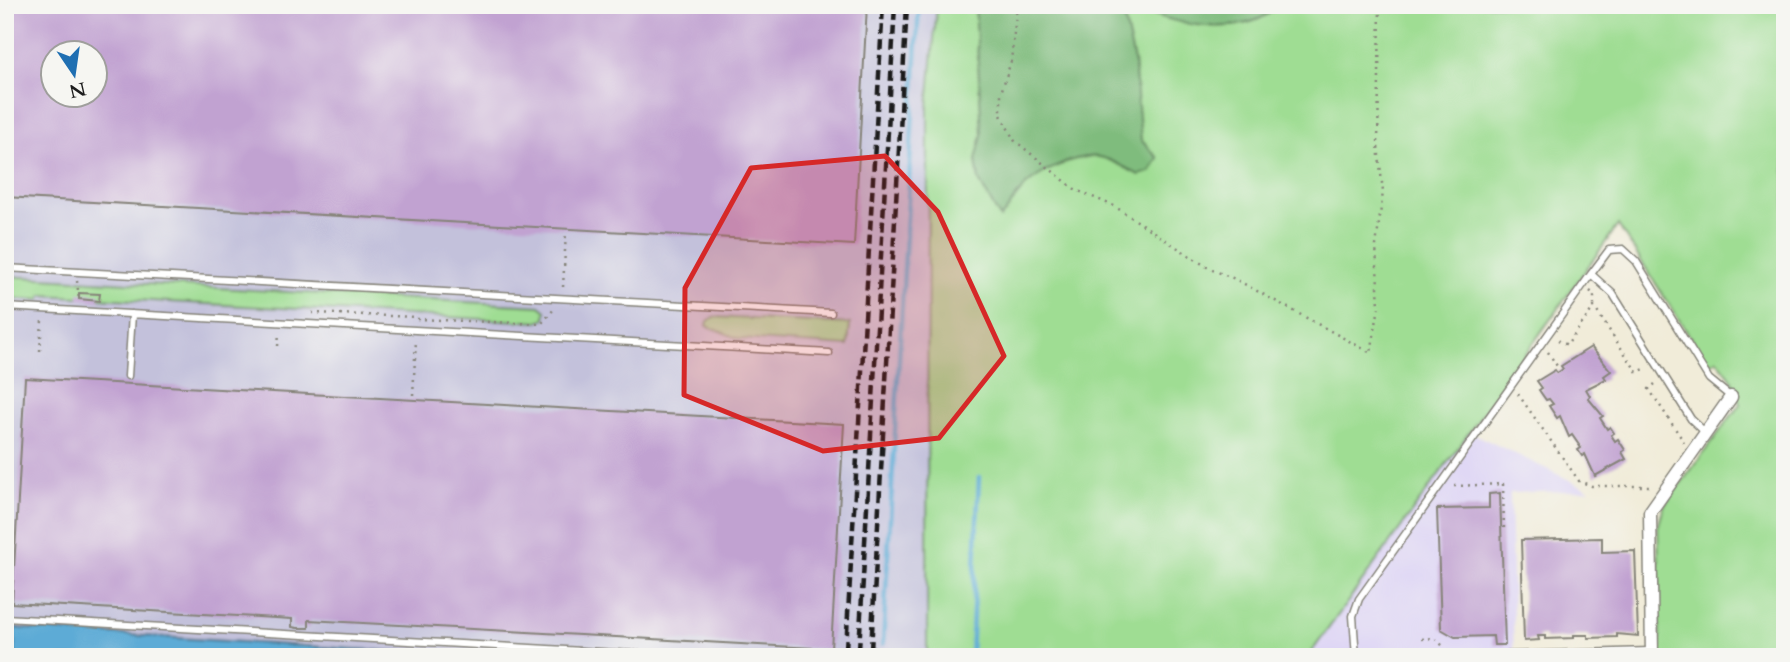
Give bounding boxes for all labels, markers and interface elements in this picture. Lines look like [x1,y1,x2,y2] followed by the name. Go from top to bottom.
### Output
[38,38,108,108] north arrow
[66,75,89,104] text: N

